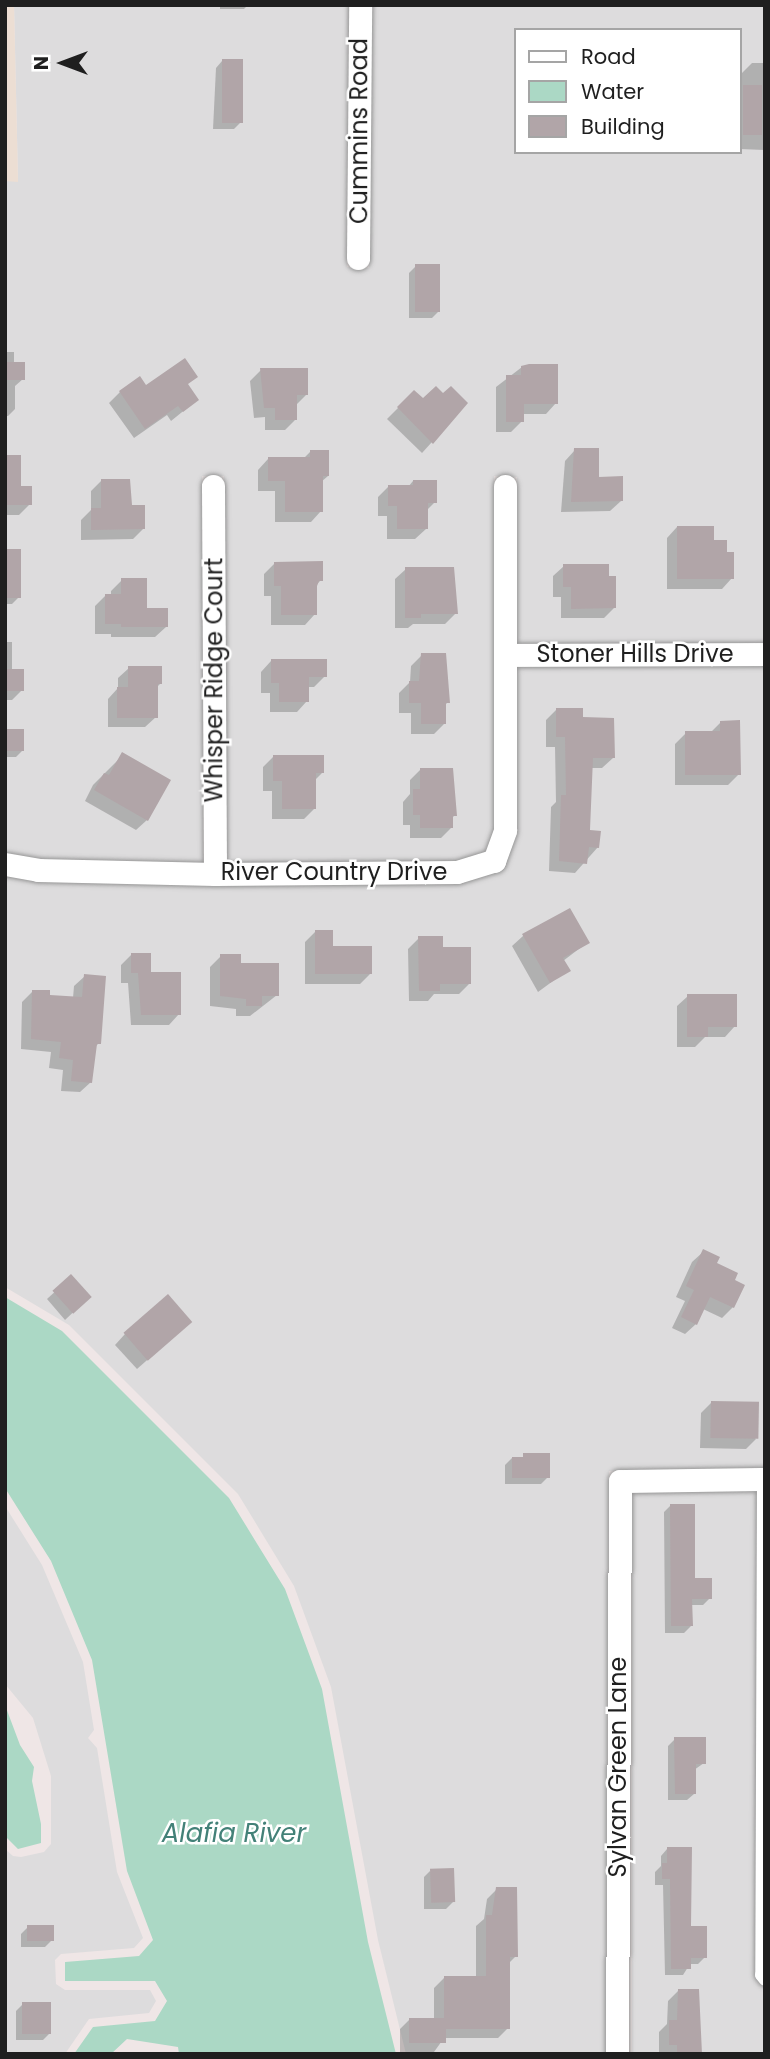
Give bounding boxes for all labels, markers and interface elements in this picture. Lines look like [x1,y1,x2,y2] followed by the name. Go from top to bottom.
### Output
[28,28,98,98] north arrow
[514,28,742,154] legend
[345,38,373,224] street label: Cummins Road
[581,42,636,71] text: Road
[28,56,55,70] text: N
[581,77,644,106] text: Water
[581,112,665,141] text: Building
[200,558,228,802] street label: Whisper Ridge Court
[536,640,734,668] street label: Stoner Hills Drive
[221,858,447,886] street label: River Country Drive
[604,1657,632,1877] street label: Sylvan Green Lane
[162,1818,306,1850] water label: Alafia River

